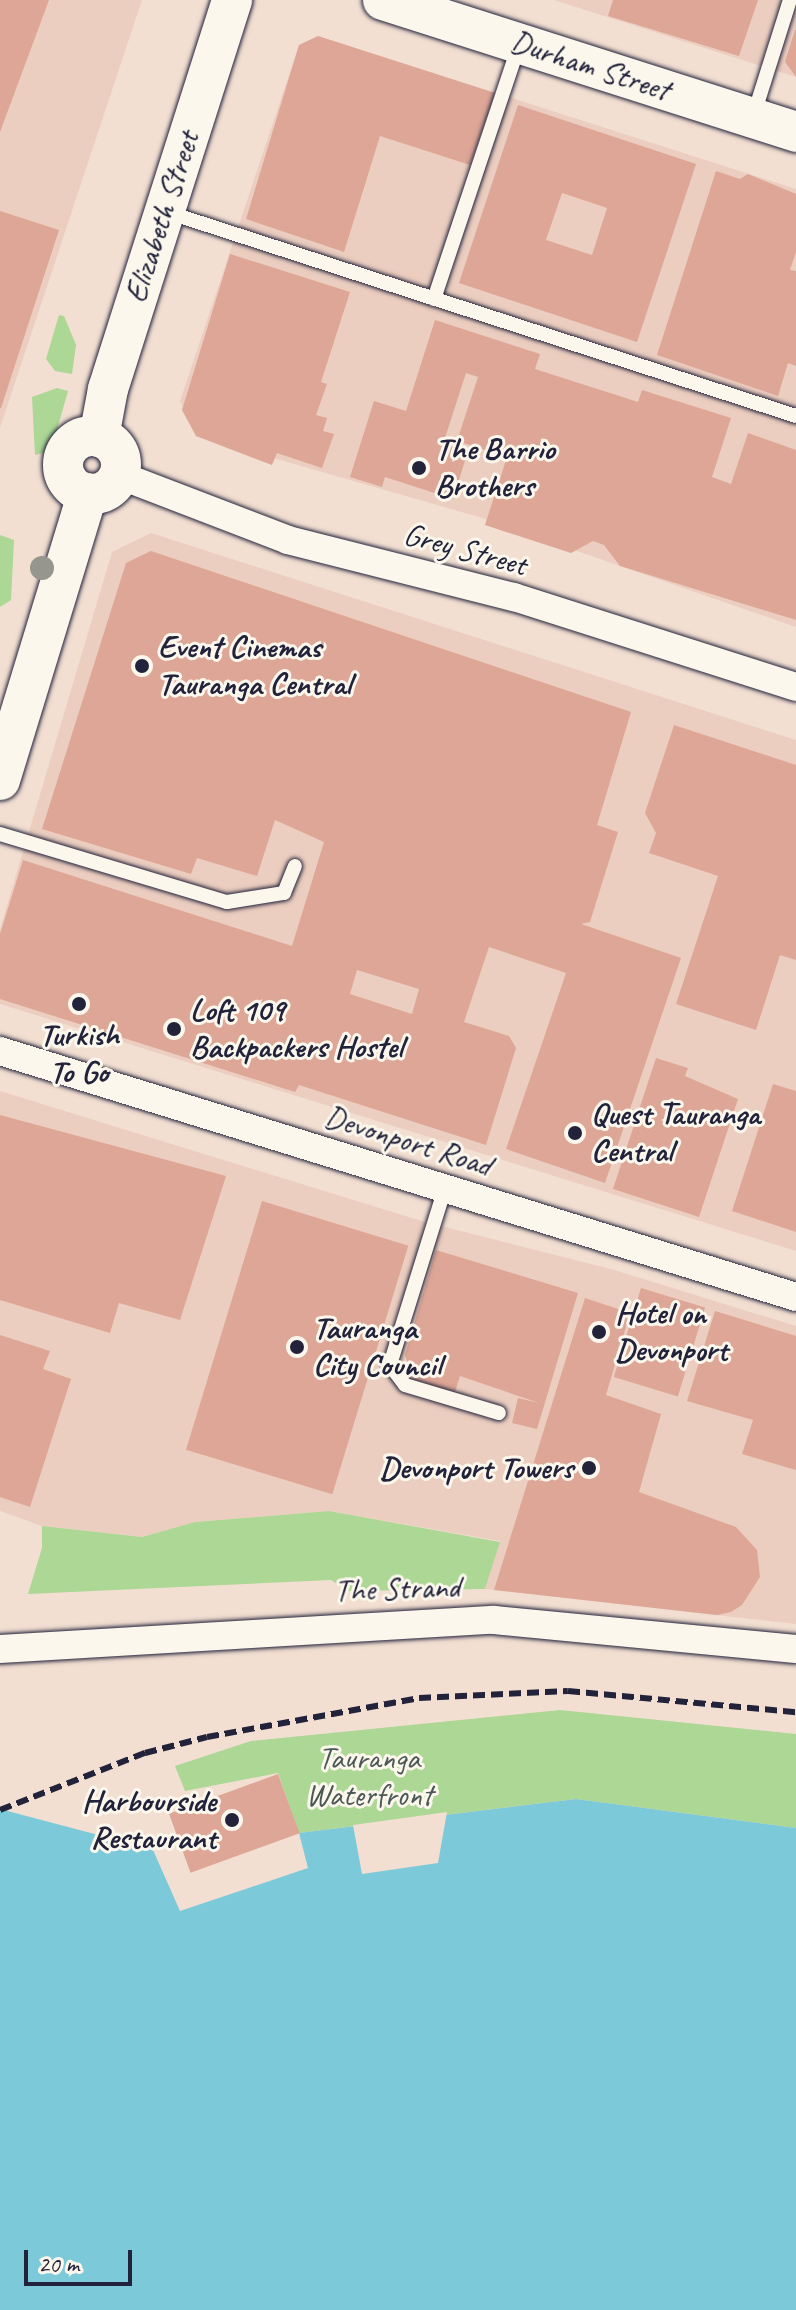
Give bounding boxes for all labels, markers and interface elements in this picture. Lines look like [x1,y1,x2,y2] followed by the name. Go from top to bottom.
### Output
[506,22,674,110] street label: Durham Street
[116,126,208,308] street label: Elizabeth Street
[435,431,556,506] place label: The Barrio Brothers
[410,459,428,477] marker: The Barrio Brothers
[399,515,531,585] street label: Grey Street
[158,629,351,704] place label: Event Cinemas Tauranga Central
[133,657,151,675] marker: Event Cinemas Tauranga Central
[190,992,403,1067] place label: Loft 109 Backpackers Hostel
[70,995,88,1013] marker: Turkish To Go
[39,1017,119,1092] place label: Turkish To Go
[165,1020,183,1038] marker: Loft 109 Backpackers Hostel
[591,1096,762,1171] place label: Quest Tauranga Central
[320,1097,496,1185] street label: Devonport Road
[566,1124,584,1142] marker: Quest Tauranga Central
[615,1295,727,1370] place label: Hotel on Devonport
[313,1310,441,1385] place label: Tauranga City Council
[590,1323,608,1341] marker: Hotel on Devonport
[288,1338,306,1356] marker: Tauranga City Council
[380,1449,573,1487] place label: Devonport Towers
[580,1459,598,1477] marker: Devonport Towers
[333,1568,461,1610] street label: The Strand
[306,1740,432,1815] park label: Tauranga Waterfront
[82,1783,216,1858] place label: Harbourside Restaurant
[223,1811,241,1829] marker: Harbourside Restaurant
[28,2234,136,2284] scale bar
[38,2249,79,2279] text: 20 m

